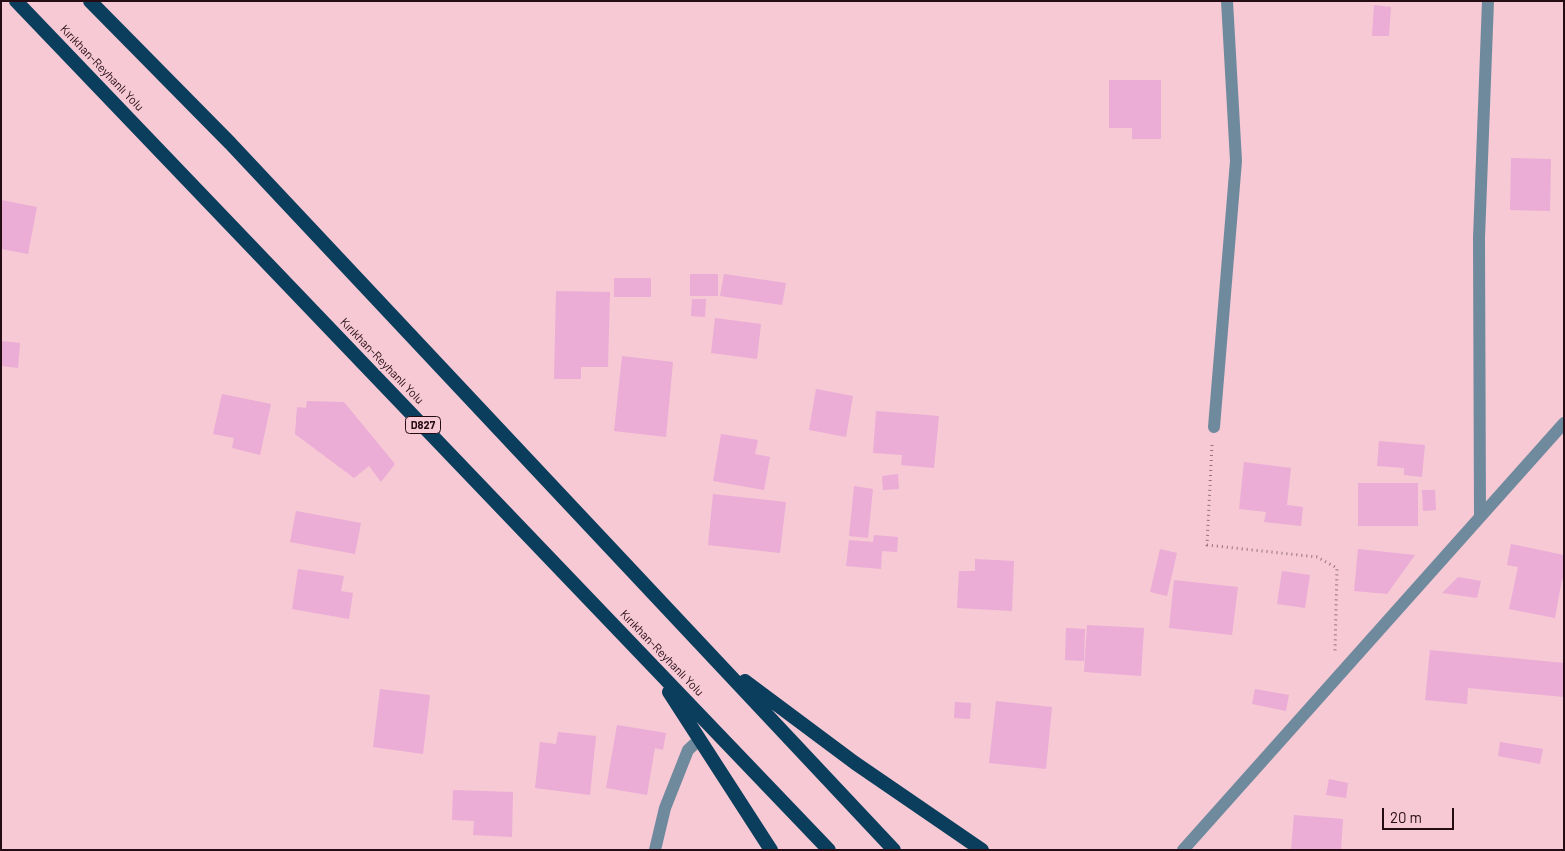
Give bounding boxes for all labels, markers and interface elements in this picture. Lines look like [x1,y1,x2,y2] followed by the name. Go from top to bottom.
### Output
[57,22,147,114] street label: Kırıkhan-Reyhanlı Yolu
[337,315,427,407] street label: Kırıkhan-Reyhanlı Yolu
[406,416,440,434] road number: D827
[617,607,707,699] street label: Kırıkhan-Reyhanlı Yolu
[1385,798,1458,830] scale bar
[1390,808,1422,826] text: 20 m

